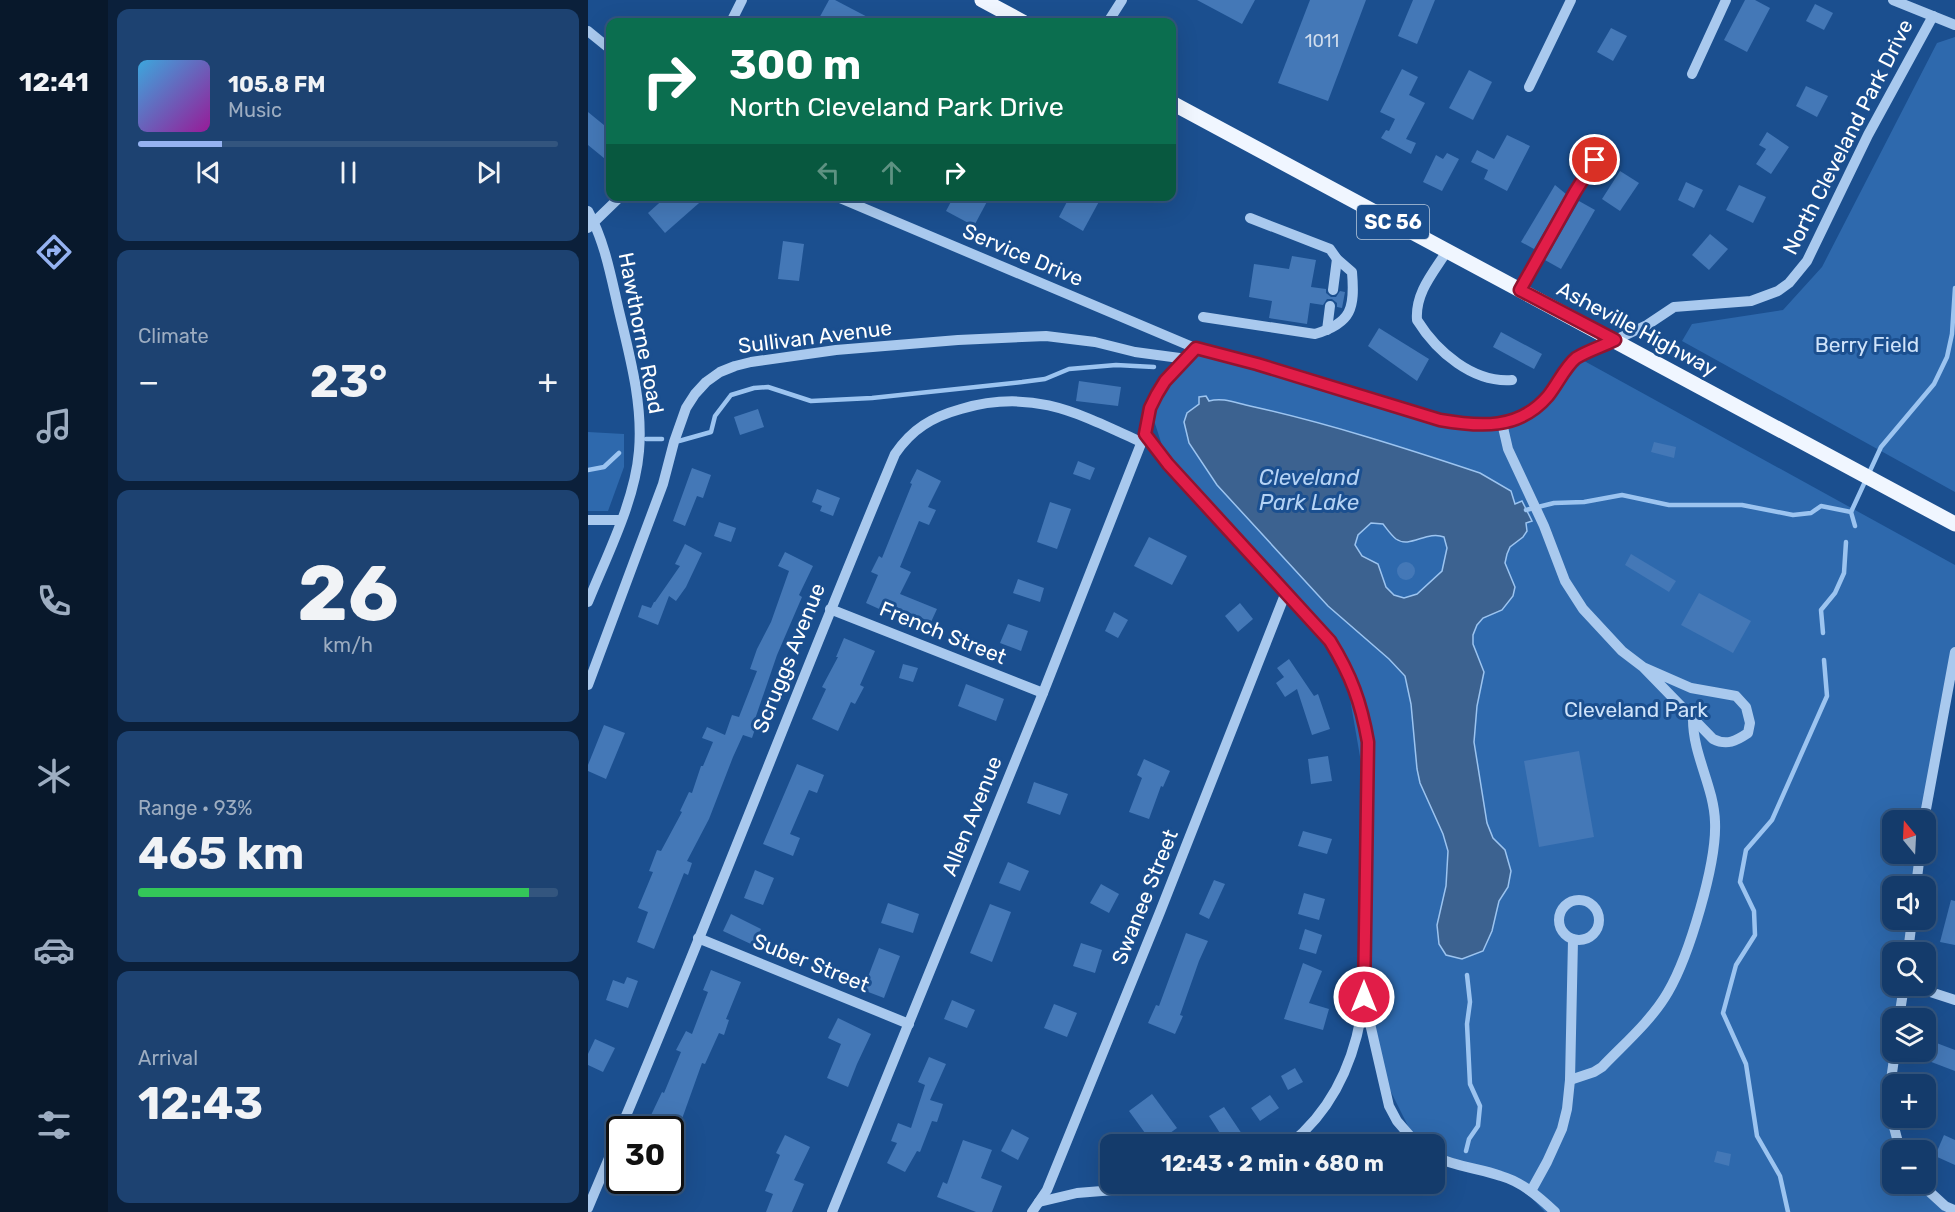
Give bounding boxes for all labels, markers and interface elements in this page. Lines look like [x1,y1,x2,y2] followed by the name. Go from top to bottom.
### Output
[1777,15,1918,258] street label: North Cleveland Park Drive
[1305,30,1339,52] house number: 1011
[729,40,861,90] text: 300 m
[630,42,708,120] icon: right
[19,66,89,98] text: 12:41
[228,71,326,98] text: 105.8 FM
[729,91,1064,123] text: North Cleveland Park Drive
[228,98,282,122] text: Music
[1569,134,1620,185] pin
[1578,143,1611,176] icon: arrive
[192,156,225,189] icon: previous
[332,156,365,189] icon: pause
[472,156,505,189] icon: next
[812,156,845,189] icon: left
[875,156,908,189] icon: ahead
[938,156,971,189] icon: right
[1357,205,1429,239] road number: SC 56
[959,218,1087,291] street label: Service Drive
[33,231,75,273] icon: directions
[614,250,669,416] street label: Hawthorne Road
[1553,276,1722,381] street label: Asheville Highway
[737,315,893,358] street label: Sullivan Avenue
[138,324,209,348] text: Climate
[1815,332,1919,357] park label: Berry Field
[310,355,387,408] text: 23°
[138,362,159,401] text: −
[537,362,558,401] text: +
[33,405,75,447] icon: music
[1259,464,1360,516] water label: Cleveland Park Lake
[297,547,399,640] text: 26
[747,579,830,736] street label: Scruggs Avenue
[33,580,75,622] icon: phone
[876,596,1010,669] street label: French Street
[323,633,373,657] text: km/h
[1564,697,1708,722] park label: Cleveland Park
[936,752,1007,879] street label: Allen Avenue
[33,755,75,797] icon: climate
[138,796,253,820] text: Range · 93%
[1882,810,1936,864] north arrow
[1882,810,1936,1194] map controls
[1106,826,1183,968] street label: Swanee Street
[138,827,304,880] text: 465 km
[1882,876,1936,930] button: sound
[749,928,873,997] street label: Suber Street
[33,929,75,971] icon: car
[1882,942,1936,996] button: search
[1332,965,1396,1029] position arrow
[1882,1008,1936,1062] button: layers
[138,1046,198,1070] text: Arrival
[1882,1074,1936,1128] button: +
[138,1077,263,1130] text: 12:43
[33,1104,75,1146] icon: filters
[606,1116,684,1194] speed limit sign: 30
[1882,1140,1936,1194] button: −
[1161,1150,1384,1177] text: 12:43 · 2 min · 680 m

